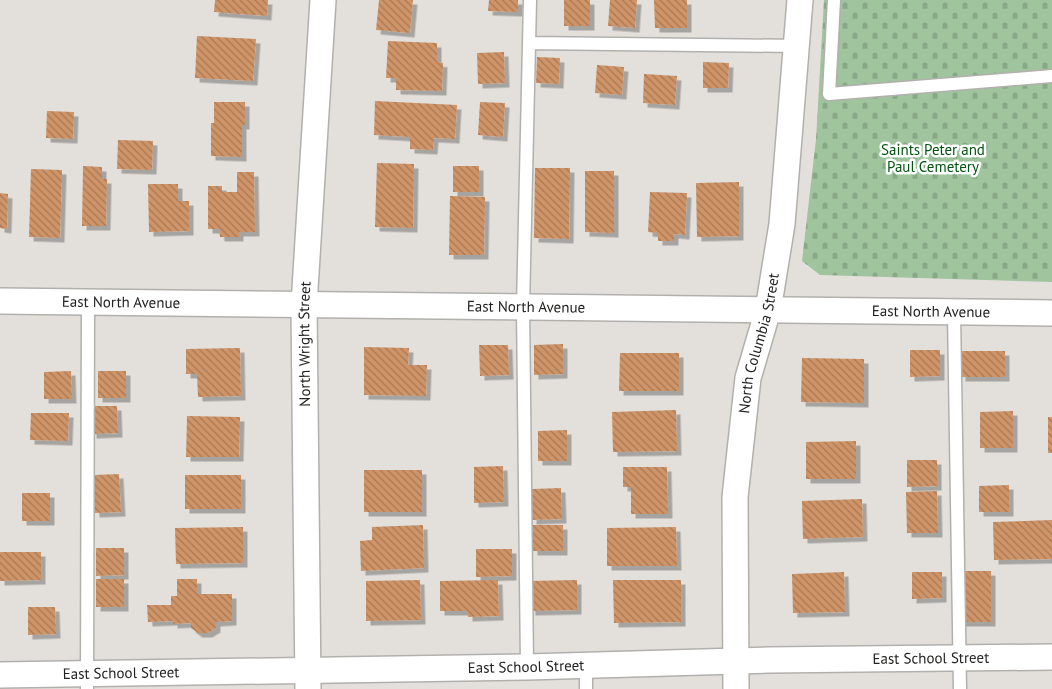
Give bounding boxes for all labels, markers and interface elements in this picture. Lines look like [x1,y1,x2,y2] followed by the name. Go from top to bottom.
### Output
[881,140,985,176] park label: Saints Peter and Paul Cemetery
[734,272,783,414] street label: North Columbia Street
[294,281,314,407] street label: North Wright Street
[62,292,180,312] street label: East North Avenue
[467,296,585,317] street label: East North Avenue
[872,301,990,321] street label: East North Avenue
[872,648,989,668] street label: East School Street
[467,655,585,677] street label: East School Street
[62,662,179,683] street label: East School Street

